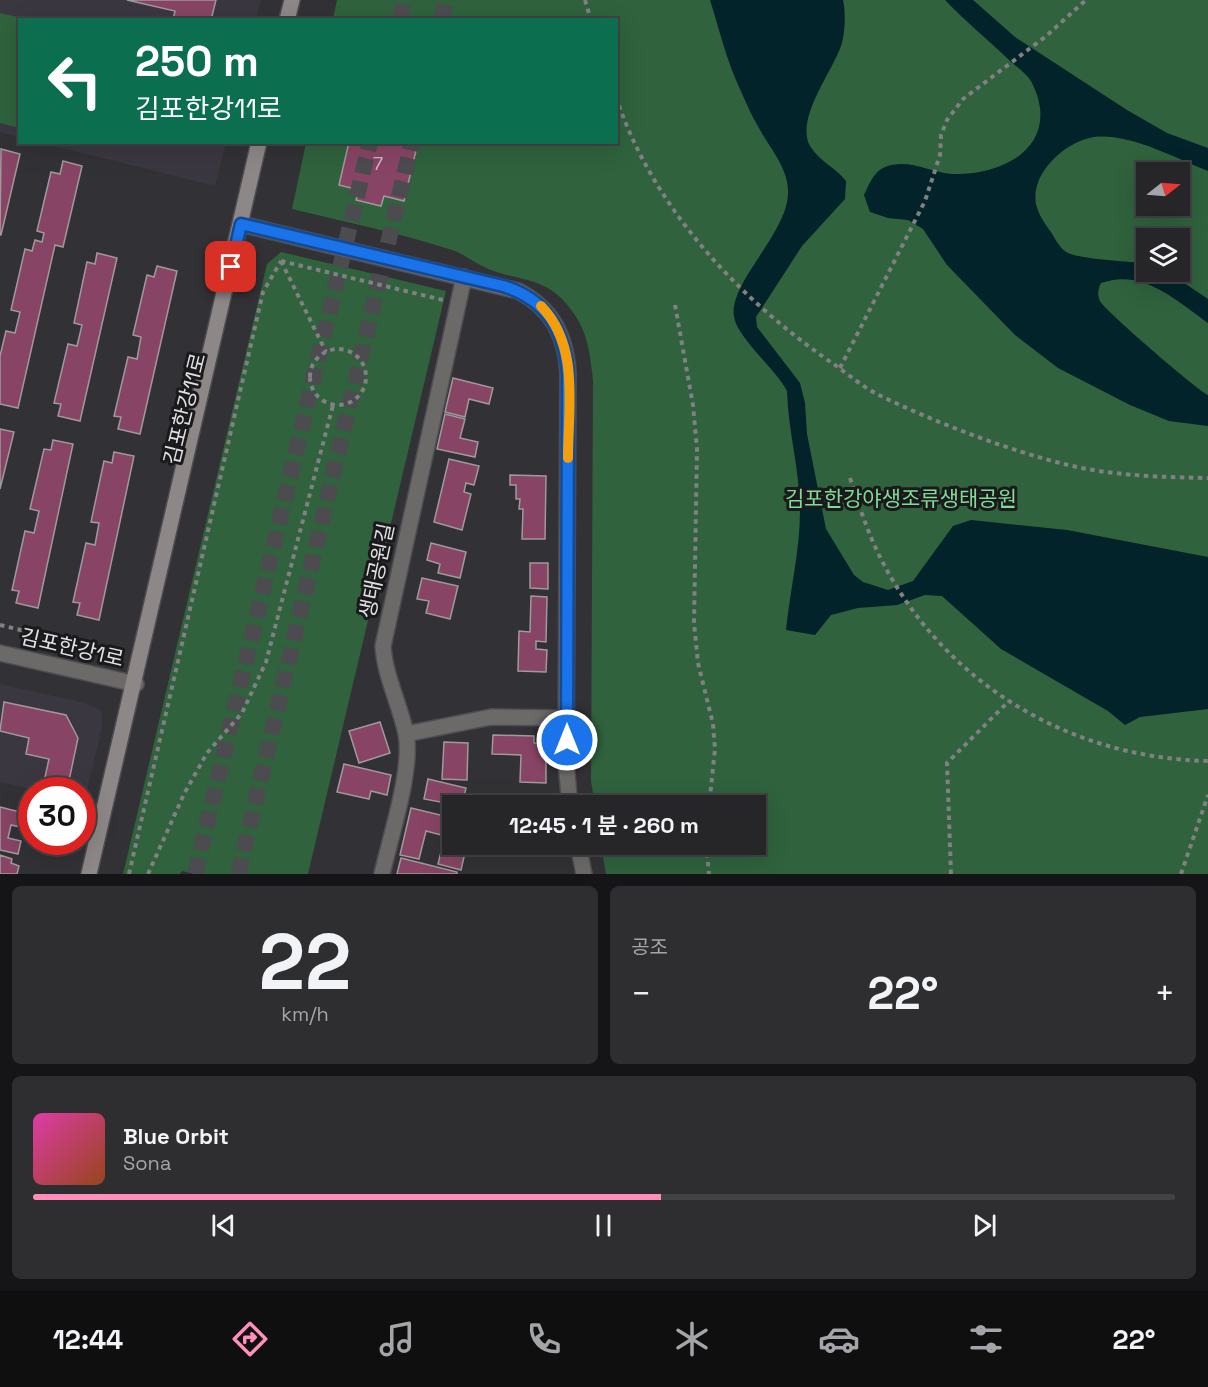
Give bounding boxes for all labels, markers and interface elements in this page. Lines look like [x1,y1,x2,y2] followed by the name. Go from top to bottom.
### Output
[135,35,259,88] text: 250 m
[36,42,114,120] icon: left
[135,91,282,126] text: 김포한강11로
[373,152,383,175] house number: 7
[1136,162,1190,216] north arrow
[1136,162,1190,282] map controls
[1136,228,1190,282] button: layers
[205,241,256,292] pin
[214,250,247,283] icon: arrive
[158,350,211,468] street label: 김포한강11로
[785,485,1017,512] park label: 김포한강야생조류생태공원
[353,521,400,621] street label: 생태공원길
[18,623,126,673] street label: 김포한강1로
[535,708,599,772] position arrow
[18,777,96,855] speed limit sign: 30
[509,811,699,839] text: 12:45 · 1 분 · 260 m
[259,912,351,1012] text: 22
[631,934,668,960] text: 공조
[867,965,939,1022] text: 22°
[631,973,651,1015] text: −
[1155,973,1175,1015] text: +
[281,1001,329,1027] text: km/h
[123,1122,229,1150] text: Blue Orbit
[123,1150,171,1176] text: Sona
[207,1209,240,1242] icon: previous
[587,1209,620,1242] icon: pause
[968,1209,1001,1242] icon: next
[229,1318,271,1360] icon: directions
[376,1318,418,1360] icon: music
[523,1318,565,1360] icon: phone
[671,1318,713,1360] icon: climate
[818,1318,860,1360] icon: car
[965,1318,1007,1360] icon: filters
[53,1322,123,1357] text: 12:44
[1113,1322,1155,1357] text: 22°

